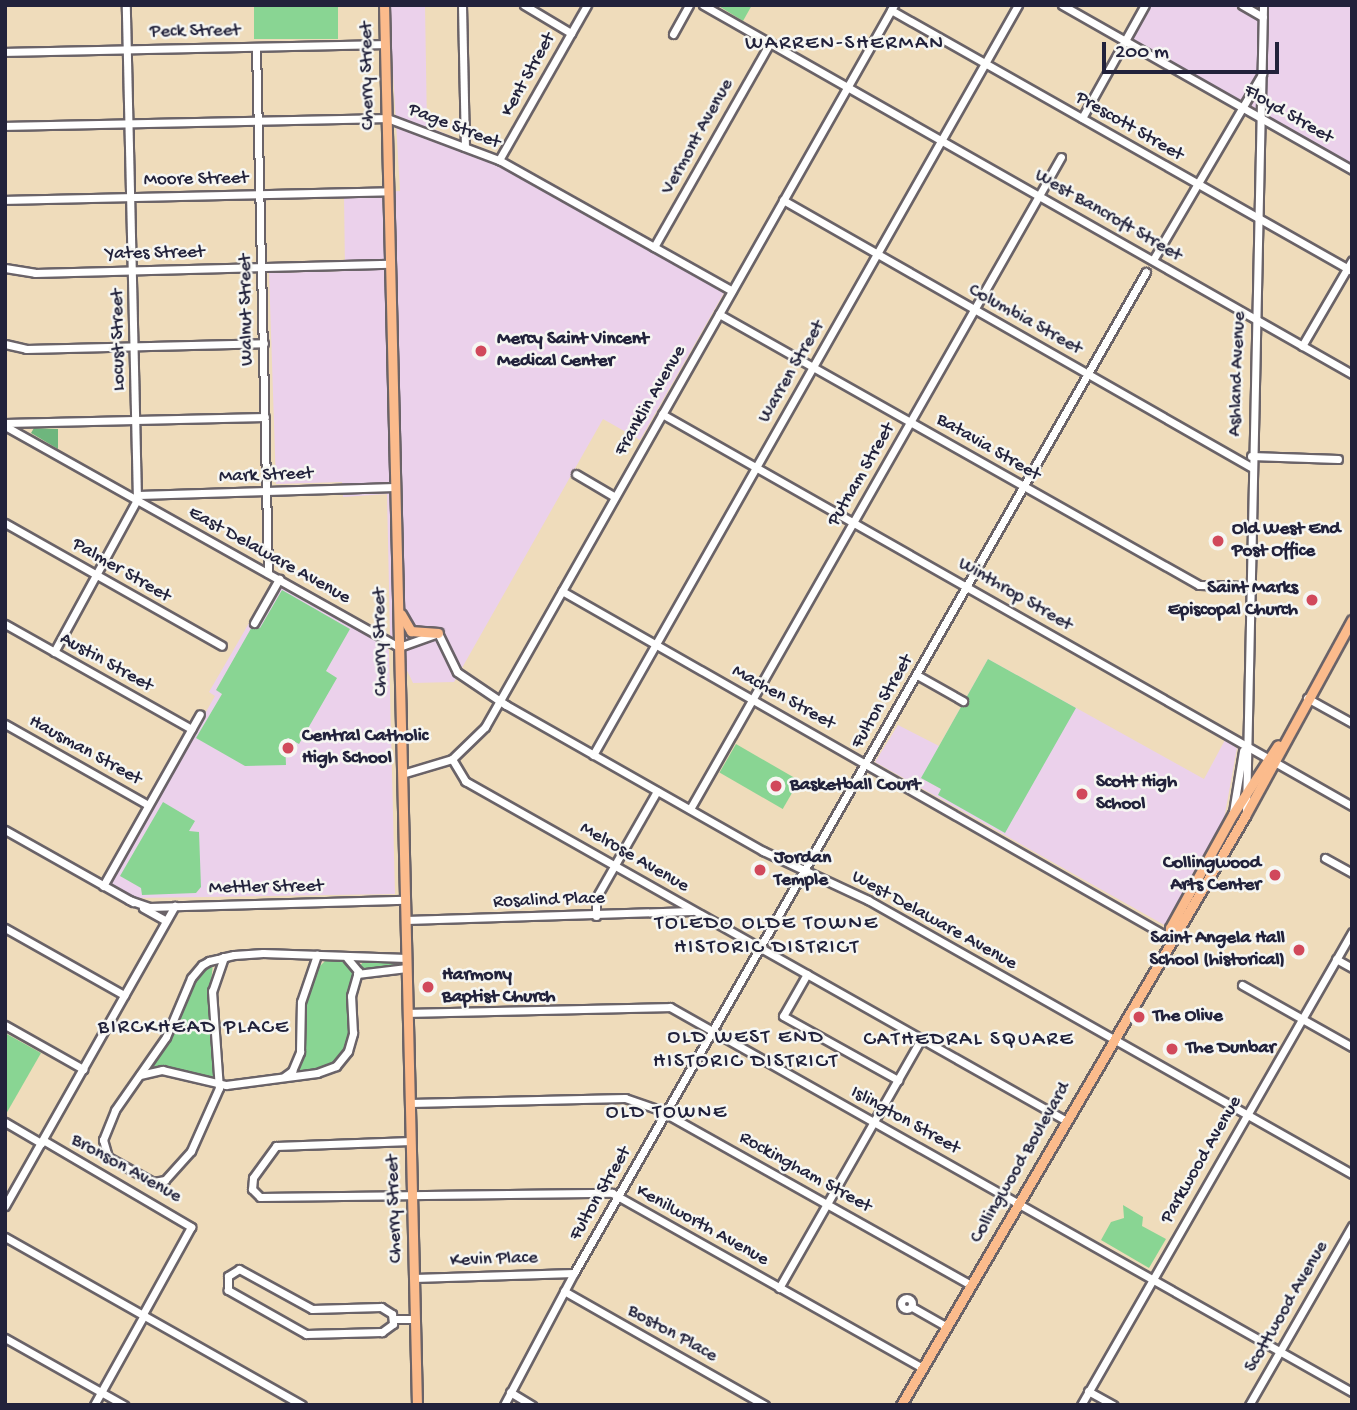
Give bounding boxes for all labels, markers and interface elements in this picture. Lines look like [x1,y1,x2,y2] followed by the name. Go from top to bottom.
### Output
[150,20,240,44] street label: Peck Street
[356,22,380,130] street label: Cherry Street
[1105,28,1282,72] scale bar
[497,29,561,121] street label: Kent Street
[747,32,943,58] district label: WARREN-SHERMAN
[1115,41,1169,66] text: 200 m
[657,75,739,199] street label: Vermont Avenue
[1239,80,1337,150] street label: Floyd Street
[1071,87,1187,167] street label: Prescott Street
[405,99,503,155] street label: Page Street
[1030,165,1186,267] street label: West Bancroft Street
[144,168,248,192] street label: Moore Street
[105,242,205,266] street label: Yates Street
[235,254,259,366] street label: Walnut Street
[964,279,1086,361] street label: Columbia Street
[107,289,131,391] street label: Locust Street
[1224,311,1252,437] street label: Ashland Avenue
[754,317,830,427] street label: Warren Street
[497,329,649,373] place label: Mercy Saint Vincent Medical Center
[471,341,491,361] marker: Mercy Saint Vincent Medical Center
[610,342,692,460] street label: Franklin Avenue
[932,409,1044,487] street label: Batavia Street
[823,419,901,531] street label: Putnam Street
[219,463,313,489] street label: Mark Street
[184,502,354,610] street label: East Delaware Avenue
[1232,519,1340,563] place label: Old West End Post Office
[1210,533,1226,549] marker: Old West End Post Office
[67,534,175,608] street label: Palmer Street
[954,553,1076,637] street label: Winthrop Street
[1168,578,1298,622] place label: Saint Marks Episcopal Church
[369,588,393,696] street label: Cherry Street
[1304,592,1320,608] marker: Saint Marks Episcopal Church
[55,628,157,698] street label: Austin Street
[847,651,919,753] street label: Fulton Street
[727,660,839,736] street label: Machen Street
[25,711,145,791] street label: Hausman Street
[302,726,428,770] place label: Central Catholic High School
[280,740,296,756] marker: Central Catholic High School
[1096,772,1177,816] place label: Scott High School
[790,775,920,797] place label: Basketball Court
[768,778,784,794] marker: Basketball Court
[1074,786,1090,802] marker: Scott High School
[575,818,693,898] street label: Melrose Avenue
[774,848,831,892] place label: Jordan Temple
[1163,853,1261,897] place label: Collingwood Arts Center
[752,862,768,878] marker: Jordan Temple
[847,866,1021,976] street label: West Delaware Avenue
[1267,867,1283,883] marker: Collingwood Arts Center
[209,876,323,900] street label: Mettler Street
[493,888,605,914] street label: Rosalind Place
[657,912,877,962] district label: TOLEDO OLDE TOWNE HISTORIC DISTRICT
[1149,928,1285,972] place label: Saint Angela Hall School (historical)
[1291,942,1307,958] marker: Saint Angela Hall School (historical)
[442,965,556,1009] place label: Harmony Baptist Church
[420,979,436,995] marker: Harmony Baptist Church
[1153,1006,1223,1028] place label: The Olive
[1131,1009,1147,1025] marker: The Olive
[100,1016,288,1042] district label: BIRCKHEAD PLACE
[655,1026,837,1076] district label: OLD WEST END HISTORIC DISTRICT
[865,1028,1073,1054] district label: CATHEDRAL SQUARE
[1186,1038,1275,1060] place label: The Dunbar
[1164,1041,1180,1057] marker: The Dunbar
[966,1079,1076,1247] street label: Collingwood Boulevard
[846,1082,964,1160] street label: Islington Street
[1156,1092,1248,1228] street label: Parkwood Avenue
[607,1101,727,1127] district label: OLD TOWNE
[735,1127,875,1219] street label: Rockingham Street
[67,1129,185,1209] street label: Bronson Avenue
[565,1143,637,1245] street label: Fulton Street
[382,1154,408,1264] street label: Cherry Street
[632,1180,772,1272] street label: Kenilworth Avenue
[1240,1237,1334,1377] street label: Scottwood Avenue
[450,1247,538,1273] street label: Kevin Place
[623,1300,721,1368] street label: Boston Place

